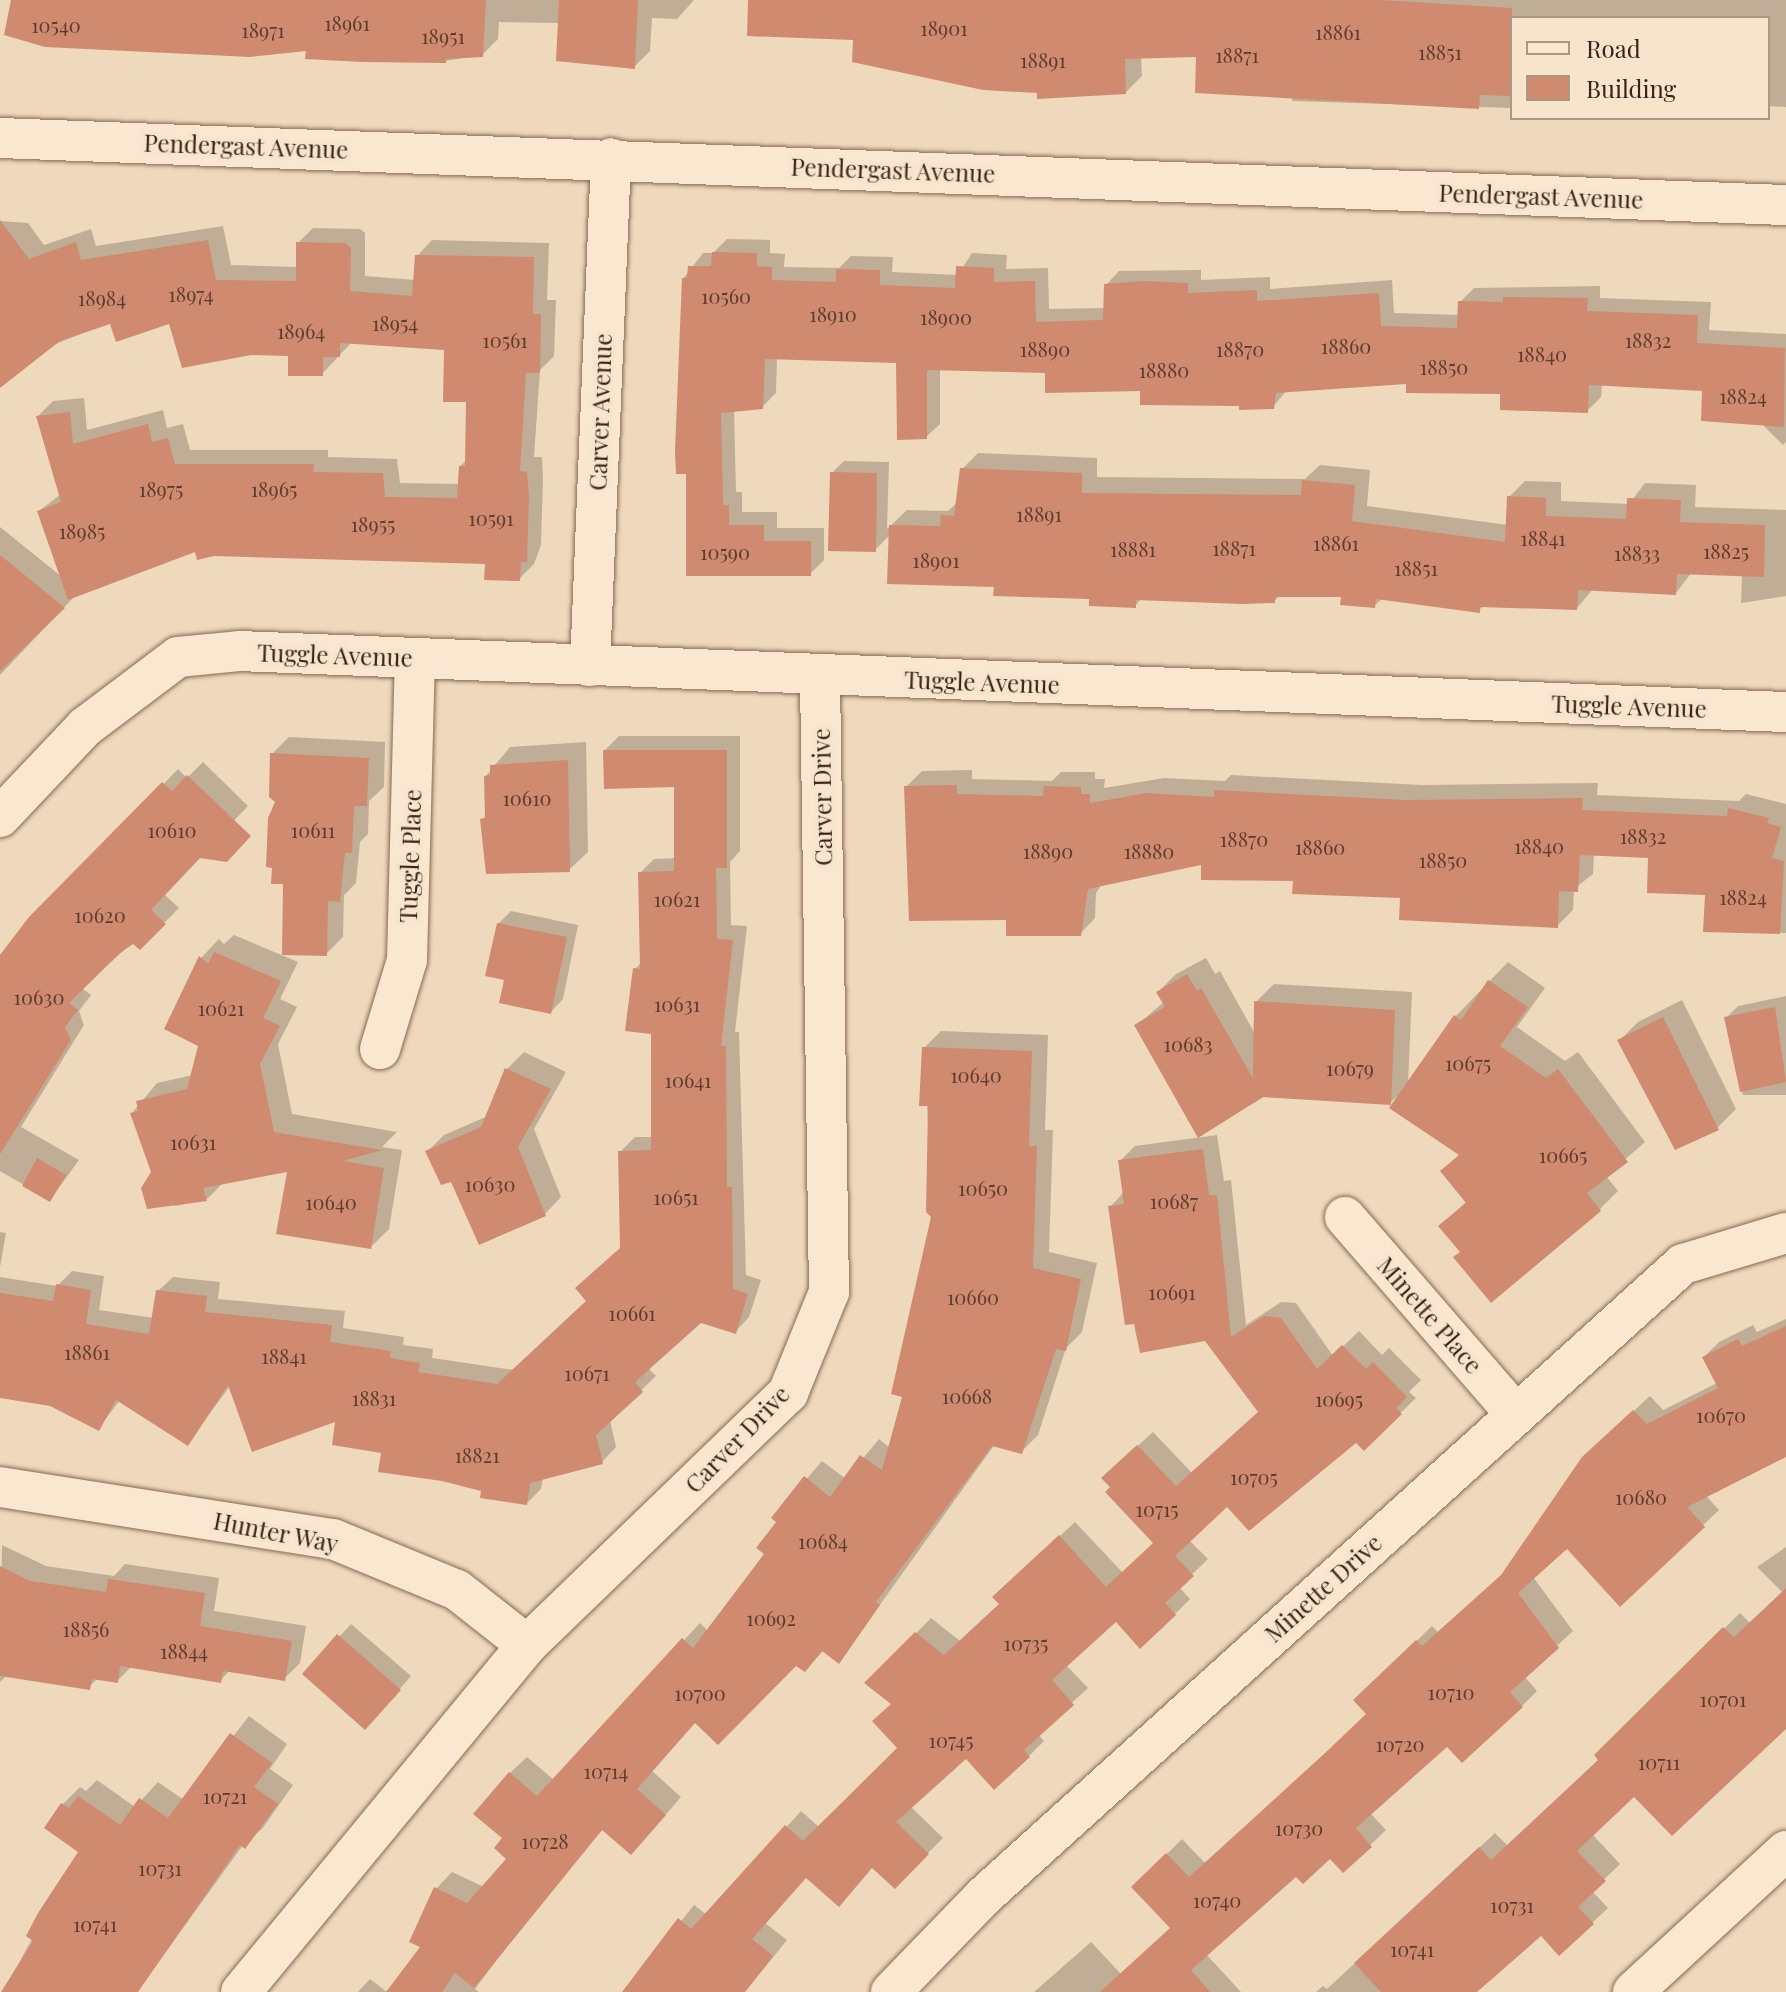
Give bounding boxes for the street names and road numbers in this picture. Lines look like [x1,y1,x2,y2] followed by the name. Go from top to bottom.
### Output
[143,128,349,164] street label: Pendergast Avenue
[790,152,996,188] street label: Pendergast Avenue
[1438,178,1644,214] street label: Pendergast Avenue
[583,332,617,492] street label: Carver Avenue
[256,638,414,672] street label: Tuggle Avenue
[903,665,1061,699] street label: Tuggle Avenue
[1550,689,1708,723] street label: Tuggle Avenue
[806,728,838,866] street label: Carver Drive
[393,789,427,923] street label: Tuggle Place
[1372,1251,1488,1379] street label: Minette Place
[679,1379,795,1499] street label: Carver Drive
[210,1506,342,1558] street label: Hunter Way
[1259,1528,1387,1648] street label: Minette Drive

